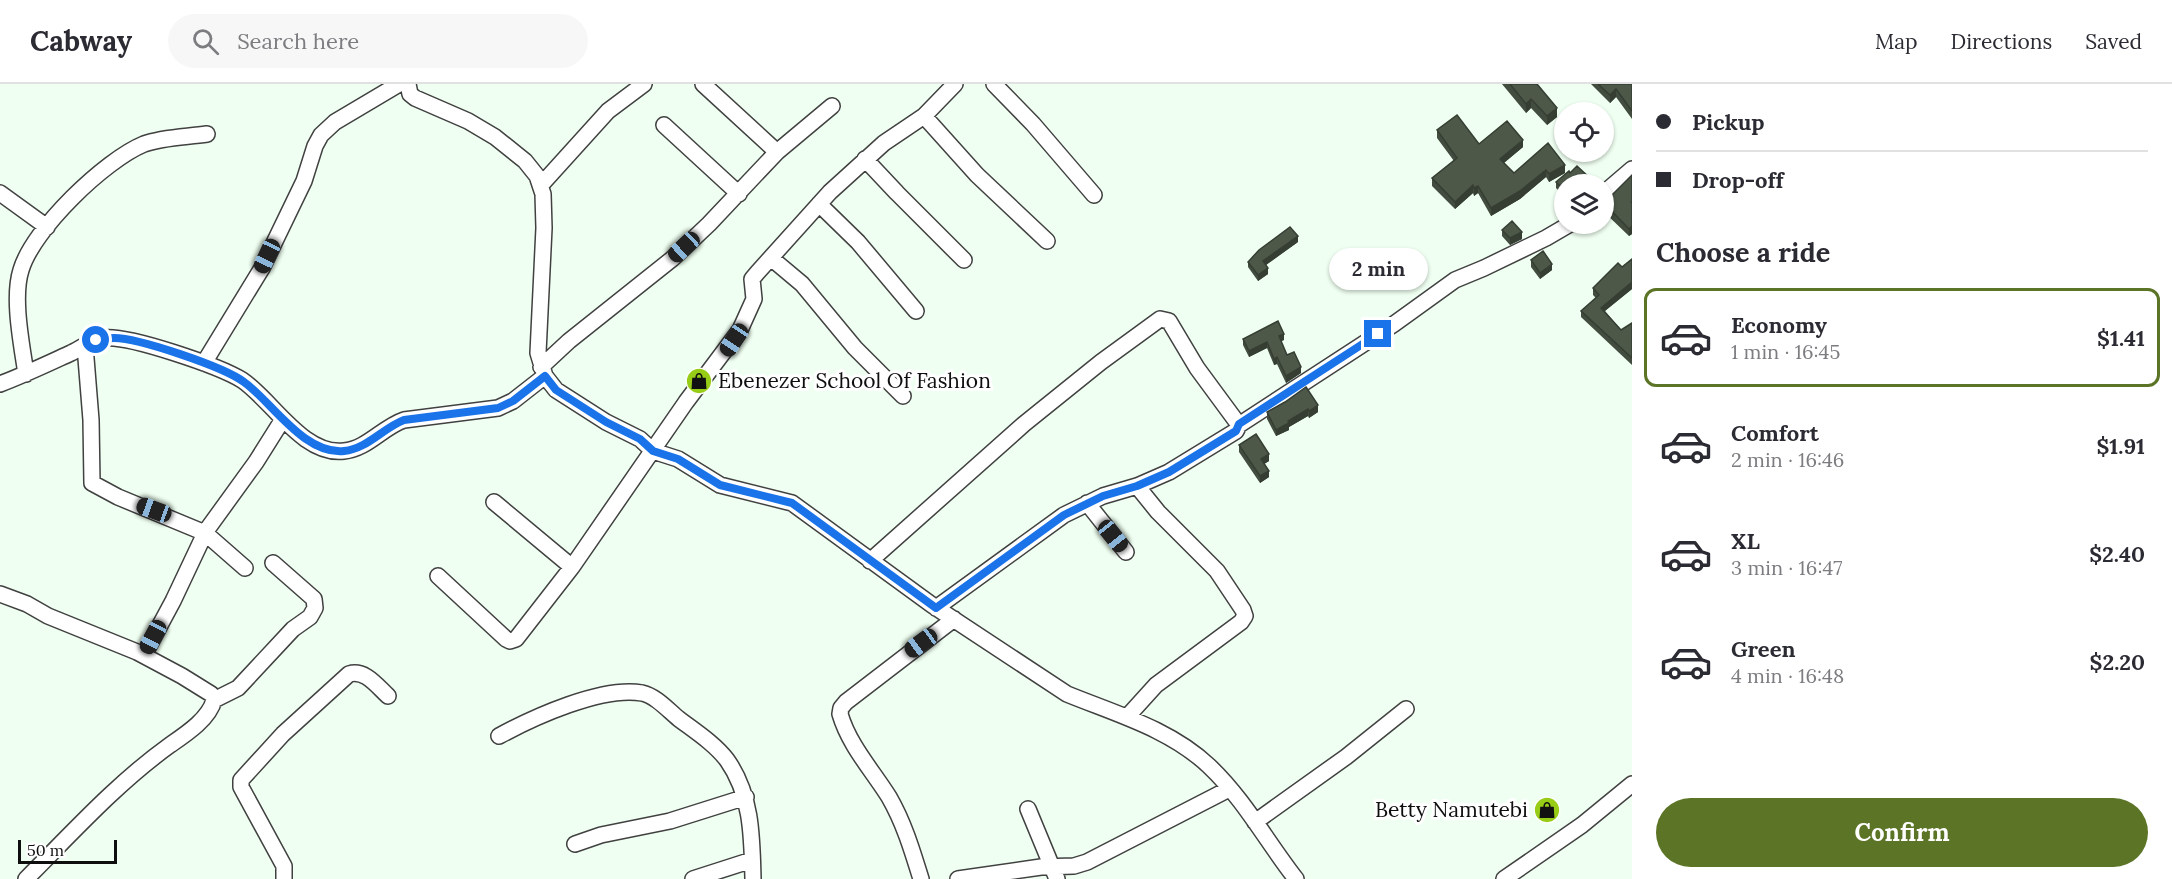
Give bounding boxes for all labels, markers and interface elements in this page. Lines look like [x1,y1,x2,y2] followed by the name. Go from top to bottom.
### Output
[168,14,588,68] search box
[30,23,132,59] text: Cabway
[189,25,222,58] icon: search
[237,27,359,55] text: Search here
[1875,28,1918,55] text: Map
[1951,28,2052,55] text: Directions
[2085,28,2142,55] text: Saved
[1554,102,1614,234] map controls
[1554,102,1614,162] button: locate
[1692,108,1765,136] text: Pickup
[1692,166,1784,194] text: Drop-off
[1554,174,1614,234] button: layers
[665,228,703,266] car
[1656,235,1830,269] text: Choose a ride
[251,236,283,276] car
[1328,247,1428,289] callout: 2 min
[1352,256,1405,281] text: 2 min
[1659,311,1713,365] icon: car
[1731,311,1827,339] text: Economy
[716,320,752,360] car
[1364,320,1391,347] route end
[2097,324,2145,352] text: $1.41
[82,326,109,353] route start
[1731,339,1840,364] text: 1 min · 16:45
[684,366,714,396] shop icon: Ebenezer School Of Fashion
[718,367,991,394] place label: Ebenezer School Of Fashion
[1659,419,1713,473] icon: car
[1731,419,1819,447] text: Comfort
[2096,432,2145,460] text: $1.91
[1731,447,1844,472] text: 2 min · 16:46
[134,495,174,525] car
[1095,516,1131,556] car
[1659,527,1713,581] icon: car
[1731,527,1760,555] text: XL
[2089,540,2145,568] text: $2.40
[1731,555,1842,580] text: 3 min · 16:47
[137,617,169,657] car
[901,625,941,661] car
[1659,635,1713,689] icon: car
[1731,635,1796,663] text: Green
[2089,648,2145,676] text: $2.20
[1731,663,1844,688] text: 4 min · 16:48
[1532,795,1562,825] shop icon: Betty Namutebi
[1375,796,1528,823] place label: Betty Namutebi
[1656,798,2148,867] button: Confirm
[18,837,117,864] scale bar
[27,840,64,860] text: 50 m

